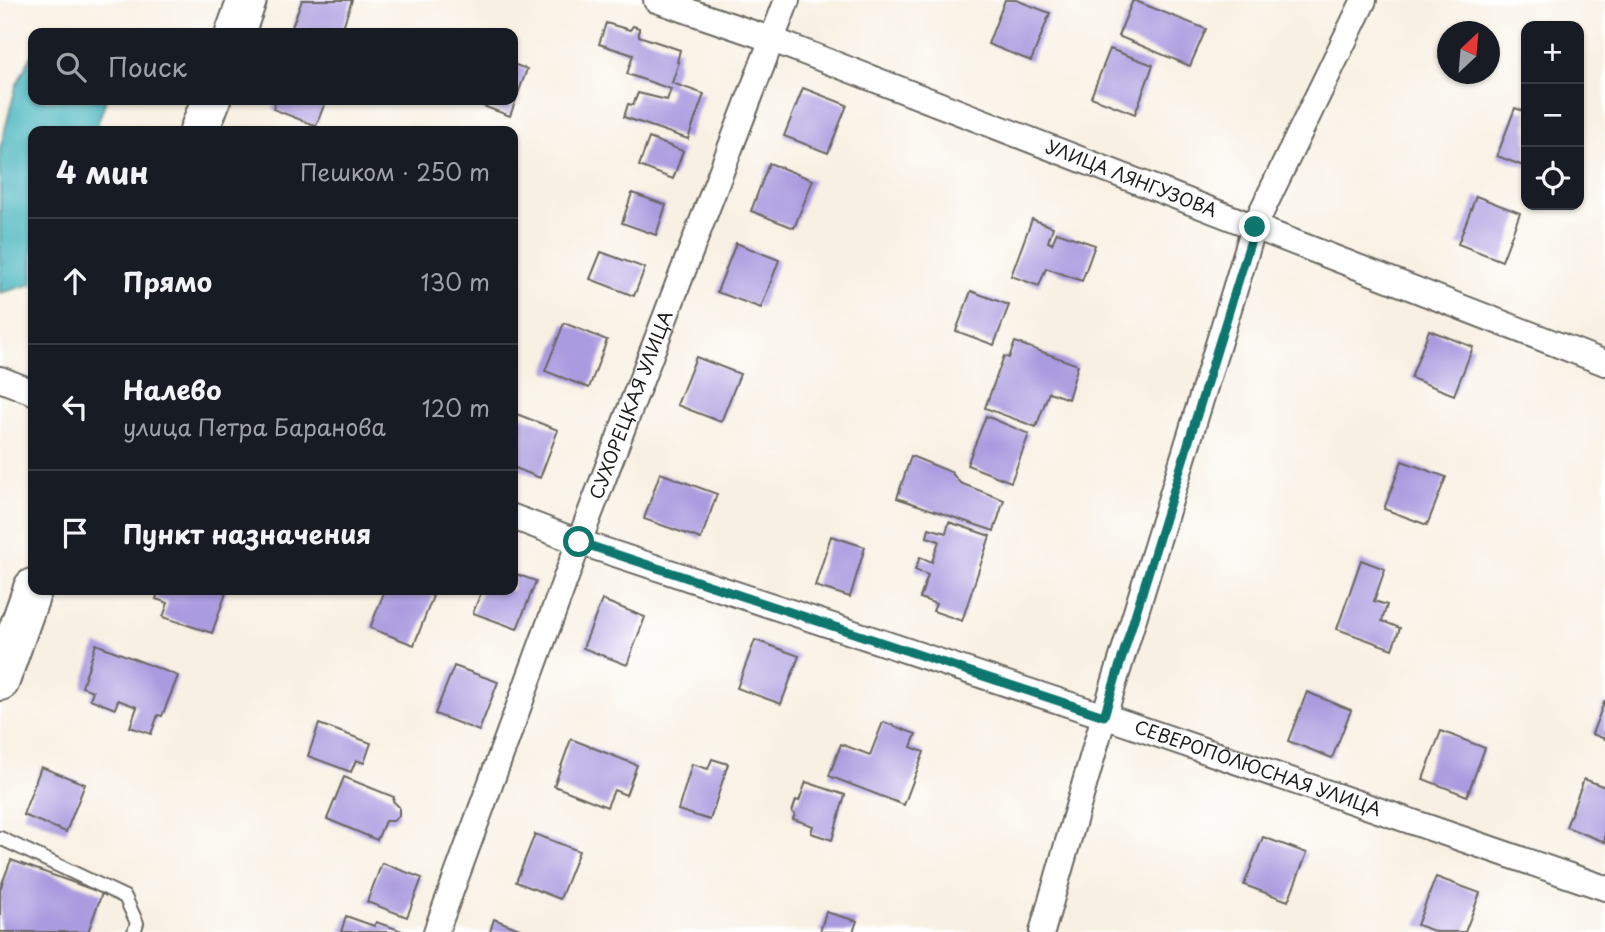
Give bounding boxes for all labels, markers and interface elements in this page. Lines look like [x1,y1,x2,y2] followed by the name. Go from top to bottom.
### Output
[1437,21,1500,84] north arrow
[1521,21,1584,210] map controls
[1521,21,1584,84] button: +
[28,28,518,105] search box
[108,47,187,86] text: Поиск
[52,48,90,86] icon: search
[1521,84,1584,147] button: −
[1042,132,1221,223] street label: УЛИЦА ЛЯНГУЗОВА
[1521,147,1584,210] button: locate
[56,149,149,194] text: 4 мин
[300,154,490,189] text: Пешком · 250 m
[1239,211,1270,242] route end
[56,262,94,300] icon: ahead
[123,262,212,301] text: Прямо
[420,264,490,299] text: 130 m
[582,306,679,503] street label: СУХОРЕЦКАЯ УЛИЦА
[123,370,221,409] text: Налево
[56,388,94,426] icon: left
[422,390,490,425] text: 120 m
[123,409,386,444] text: улица Петра Баранова
[56,514,94,552] icon: arrive
[123,514,371,553] text: Пункт назначения
[563,526,594,557] route start
[1131,712,1385,822] street label: СЕВЕРОПОЛЮСНАЯ УЛИЦА

